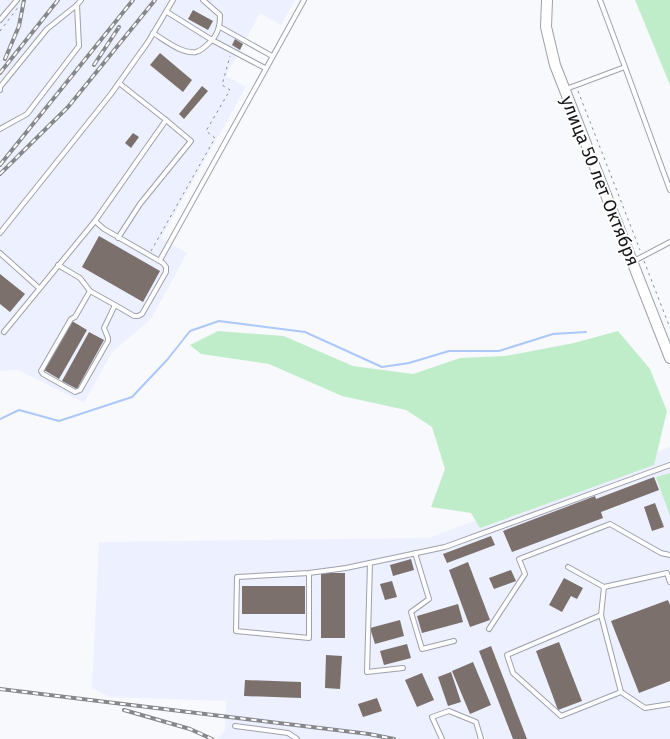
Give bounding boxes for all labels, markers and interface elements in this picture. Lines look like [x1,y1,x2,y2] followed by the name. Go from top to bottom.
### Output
[556,93,644,269] street label: улица 50 лет Октября

